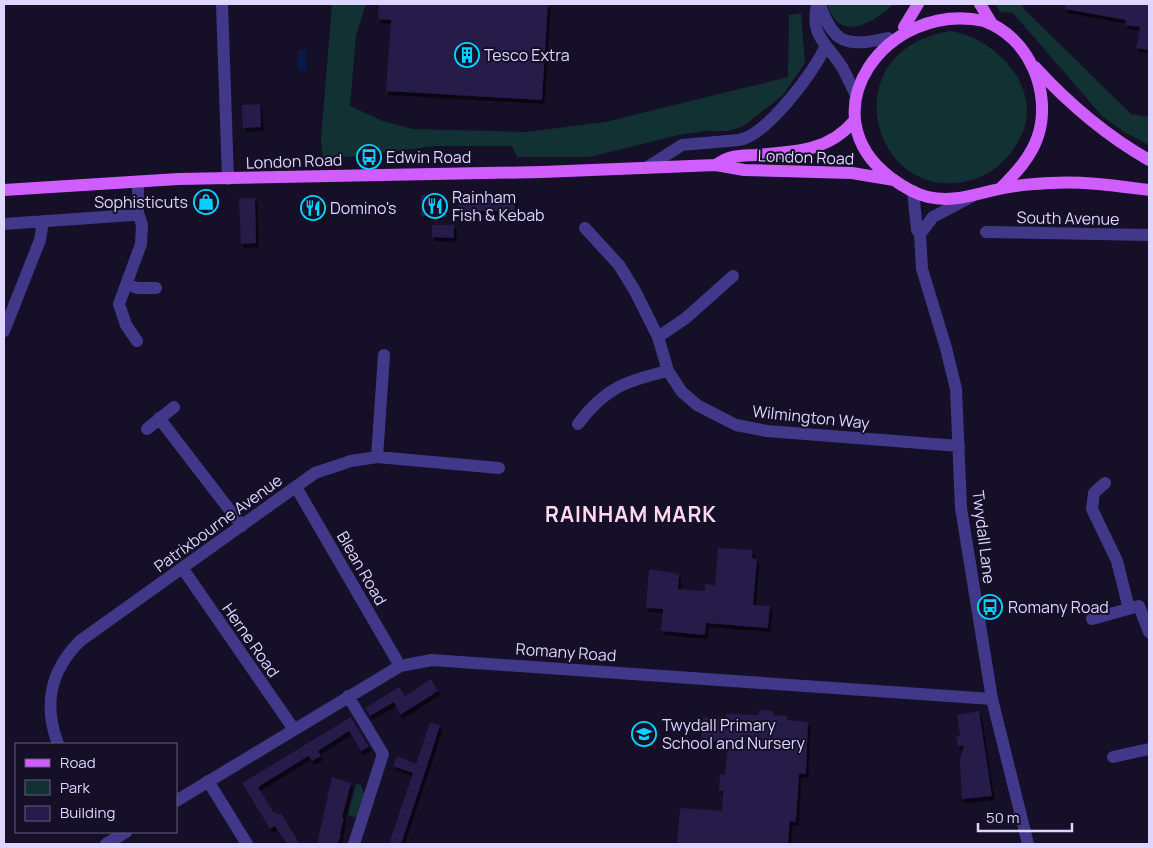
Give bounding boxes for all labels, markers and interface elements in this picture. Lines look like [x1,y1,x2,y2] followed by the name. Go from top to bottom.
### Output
[454,42,480,68] building icon: Tesco Extra
[484,44,570,66] place label: Tesco Extra
[356,144,382,170] bus stop icon: Edwin Road
[757,144,855,170] street label: London Road
[386,146,471,168] place label: Edwin Road
[245,148,343,174] street label: London Road
[452,186,545,226] place label: Rainham Fish & Kebab
[193,189,219,215] shop icon: Sophisticuts
[94,191,188,213] place label: Sophisticuts
[422,193,448,219] restaurant icon: Rainham Fish & Kebab
[300,195,326,221] restaurant icon: Domino's
[330,197,396,219] place label: Domino's
[1016,206,1120,230] street label: South Avenue
[751,400,871,434] street label: Wilmington Way
[149,469,287,577] street label: Patrixbourne Avenue
[967,489,1001,585] street label: Twydall Lane
[545,500,717,528] district label: RAINHAM MARK
[332,527,392,609] street label: Blean Road
[977,594,1003,620] bus stop icon: Romany Road
[1008,596,1109,618] place label: Romany Road
[217,598,285,682] street label: Herne Road
[515,638,617,666] street label: Romany Road
[662,714,805,754] place label: Twydall Primary School and Nursery
[631,721,657,747] school or university icon: Twydall Primary School and Nursery
[15,743,178,833] legend
[60,752,96,773] text: Road
[60,777,90,798] text: Park
[978,800,1072,832] scale bar
[60,802,115,823] text: Building
[986,807,1020,828] text: 50 m

